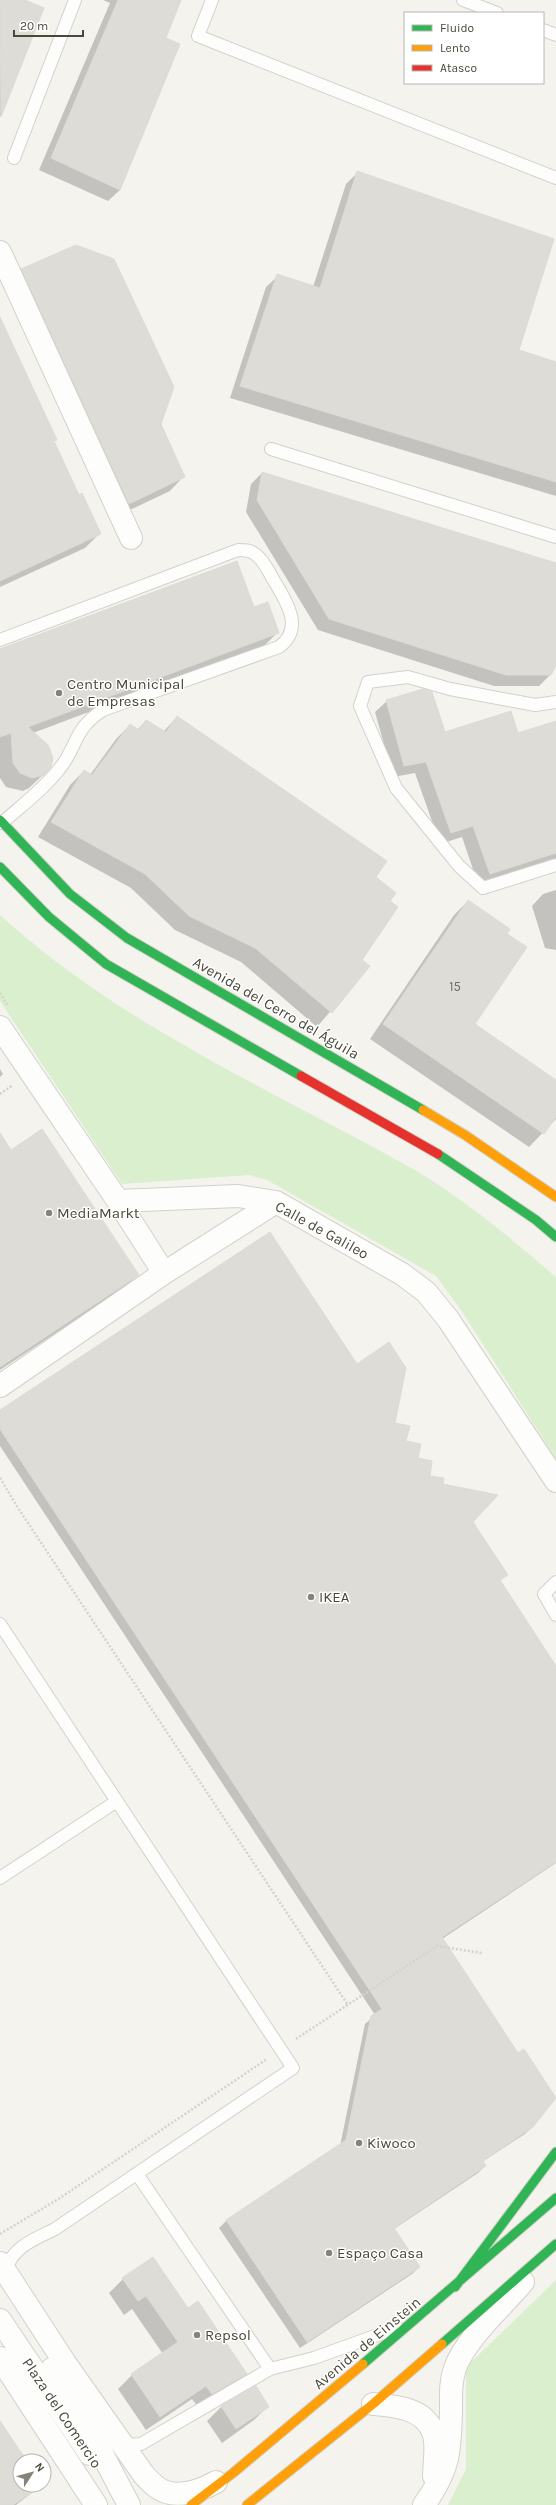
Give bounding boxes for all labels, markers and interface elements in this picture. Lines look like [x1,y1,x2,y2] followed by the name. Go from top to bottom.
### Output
[14,12,83,38] scale bar
[404,12,544,84] legend
[20,19,48,33] text: 20 m
[440,21,474,35] text: Fluido
[440,41,470,55] text: Lento
[440,61,477,75] text: Atasco
[67,675,185,710] place label: Centro Municipal de Empresas
[54,688,64,698] marker: Centro Municipal de Empresas
[190,953,362,1063] street label: Avenida del Cerro del Águila
[449,979,461,994] house number: 15
[272,1197,372,1263] street label: Calle de Galileo
[57,1204,140,1222] place label: MediaMarkt
[44,1208,54,1218] marker: MediaMarkt
[319,1588,350,1606] place label: IKEA
[306,1592,316,1602] marker: IKEA
[367,2134,416,2152] place label: Kiwoco
[354,2138,364,2148] marker: Kiwoco
[337,2244,423,2262] place label: Espaço Casa
[324,2248,334,2258] marker: Espaço Casa
[310,2293,424,2393] street label: Avenida de Einstein
[205,2326,251,2344] place label: Repsol
[192,2330,202,2340] marker: Repsol
[18,2354,106,2472] street label: Plaza del Comercio
[12,2453,52,2493] north arrow
[32,2460,47,2474] text: N

